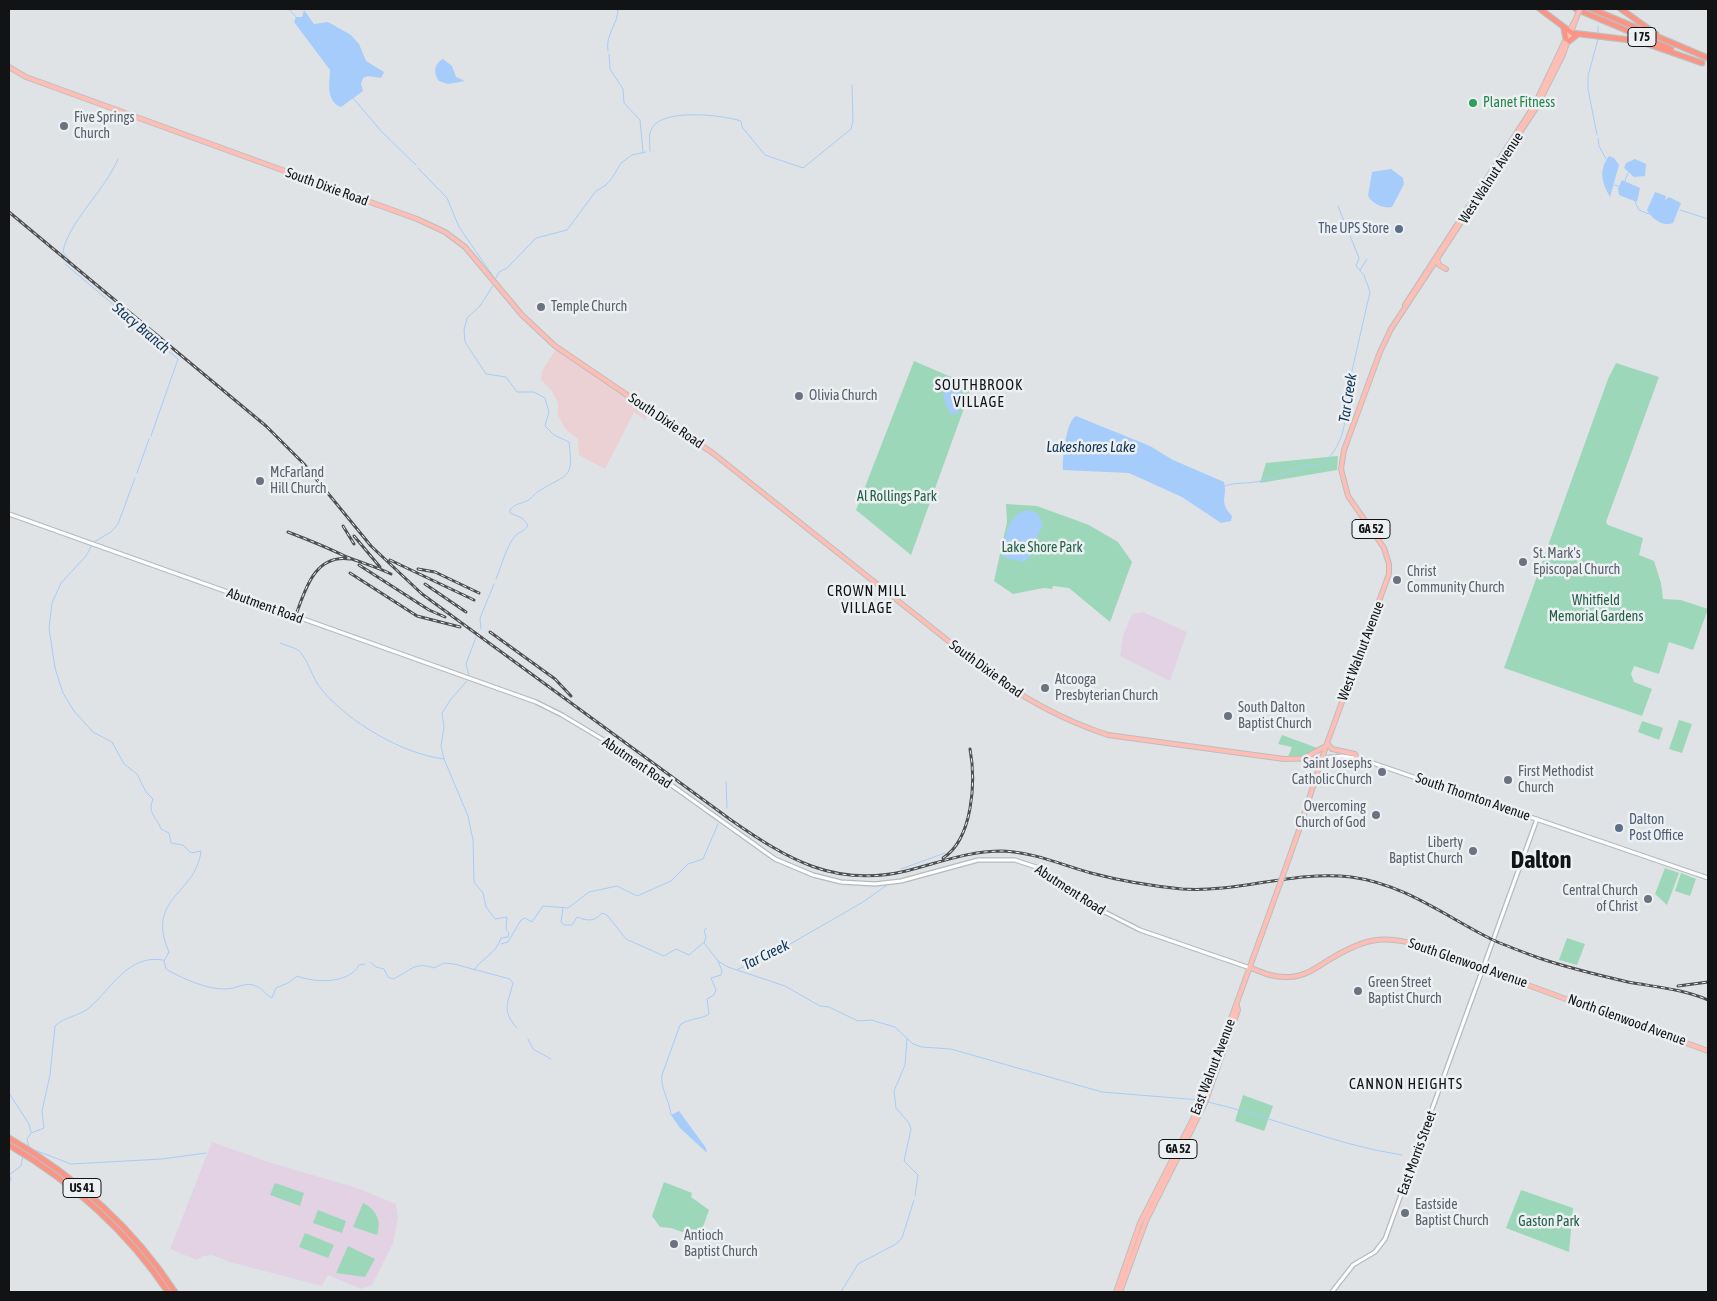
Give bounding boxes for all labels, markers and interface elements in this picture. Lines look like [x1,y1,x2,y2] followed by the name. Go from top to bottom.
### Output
[1628,28,1656,46] road number: I 75
[1483,95,1555,111] place label: Planet Fitness
[1467,97,1479,109] marker: Planet Fitness
[74,110,134,142] place label: Five Springs Church
[58,120,70,132] marker: Five Springs Church
[1455,129,1527,227] street label: West Walnut Avenue
[283,164,371,210] street label: South Dixie Road
[1318,221,1389,237] place label: The UPS Store
[1393,223,1405,235] marker: The UPS Store
[109,299,173,357] water label: Stacy Branch
[551,299,627,315] place label: Temple Church
[535,301,547,313] marker: Temple Church
[1335,372,1361,424] water label: Tar Creek
[933,376,1025,411] district label: SOUTHBROOK VILLAGE
[809,388,877,404] place label: Olivia Church
[625,390,707,452] street label: South Dixie Road
[793,390,805,402] marker: Olivia Church
[1046,438,1136,456] water label: Lakeshores Lake
[270,465,327,498] place label: McFarland Hill Church
[254,475,266,487] marker: McFarland Hill Church
[857,489,937,505] park label: Al Rollings Park
[1352,520,1390,538] road number: GA 52
[1001,540,1083,556] park label: Lake Shore Park
[1533,546,1620,578] place label: St. Mark's Episcopal Church
[1517,556,1529,568] marker: St. Mark's Episcopal Church
[1407,564,1504,596] place label: Christ Community Church
[1391,574,1403,586] marker: Christ Community Church
[826,582,908,617] district label: CROWN MILL VILLAGE
[224,584,306,628] street label: Abutment Road
[1549,593,1643,626] park label: Whitfield Memorial Gardens
[1334,599,1388,703] street label: West Walnut Avenue
[946,637,1026,701] street label: South Dixie Road
[1055,672,1158,704] place label: Atcooga Presbyterian Church
[1039,682,1051,694] marker: Atcooga Presbyterian Church
[1238,700,1312,732] place label: South Dalton Baptist Church
[1222,710,1234,722] marker: South Dalton Baptist Church
[599,734,675,792] street label: Abutment Road
[1292,756,1372,789] place label: Saint Josephs Catholic Church
[1518,764,1594,796] place label: First Methodist Church
[1376,766,1388,778] marker: Saint Josephs Catholic Church
[1414,770,1532,824] street label: South Thornton Avenue
[1502,774,1514,786] marker: First Methodist Church
[1295,799,1366,832] place label: Overcoming Church of God
[1370,809,1382,821] marker: Overcoming Church of God
[1629,812,1684,844] place label: Dalton Post Office
[1613,822,1625,834] marker: Dalton Post Office
[1389,835,1463,868] place label: Liberty Baptist Church
[1467,845,1479,857] marker: Liberty Baptist Church
[1511,846,1571,874] district label: Dalton
[1032,861,1108,919] street label: Abutment Road
[1563,883,1638,916] place label: Central Church of Christ
[1642,893,1654,905] marker: Central Church of Christ
[1406,935,1530,991] street label: South Glenwood Avenue
[740,936,792,974] water label: Tar Creek
[1368,975,1442,1008] place label: Green Street Baptist Church
[1352,985,1364,997] marker: Green Street Baptist Church
[1566,991,1688,1049] street label: North Glenwood Avenue
[1187,1017,1239,1117] street label: East Walnut Avenue
[1347,1075,1465,1093] district label: CANNON HEIGHTS
[1394,1109,1440,1197] street label: East Morris Street
[1159,1140,1197,1158] road number: GA 52
[63,1178,101,1198] road number: US 41
[1415,1197,1489,1230] place label: Eastside Baptist Church
[1399,1207,1411,1219] marker: Eastside Baptist Church
[1518,1214,1580,1230] park label: Gaston Park
[684,1228,758,1260] place label: Antioch Baptist Church
[668,1238,680,1250] marker: Antioch Baptist Church

